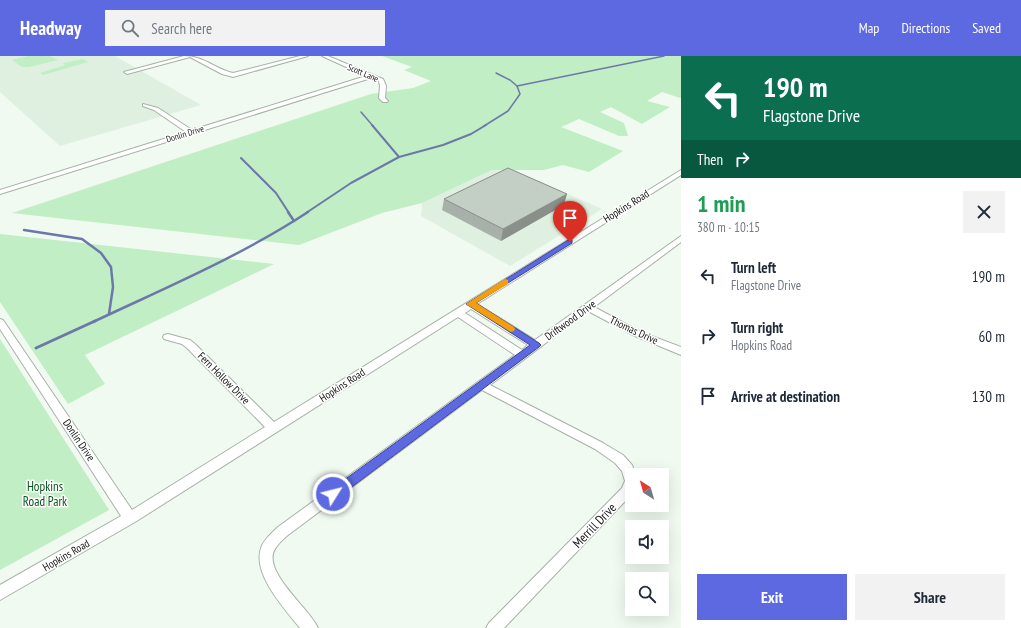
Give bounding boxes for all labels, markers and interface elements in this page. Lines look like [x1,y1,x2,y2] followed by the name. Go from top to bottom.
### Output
[105,10,385,46] search box
[20,16,81,40] text: Headway
[119,17,141,39] icon: search
[151,19,212,38] text: Search here
[859,19,879,37] text: Map
[901,19,950,37] text: Directions
[972,19,1001,37] text: Saved
[346,61,381,84] street label: Scott Lane
[763,68,827,105] text: 190 m
[697,72,749,124] icon: left
[763,104,860,127] text: Flagstone Drive
[165,123,205,144] street label: Donlin Drive
[731,148,753,170] icon: right
[697,150,723,169] text: Then
[600,186,652,226] street label: Hopkins Road
[697,188,745,219] text: 1 min
[963,191,1005,233] button: close
[553,201,587,242] pin
[559,207,581,229] icon: arrive
[697,219,760,236] text: 380 m · 10:15
[731,258,776,277] text: Turn left
[697,265,719,287] icon: left
[972,267,1005,286] text: 190 m
[731,277,801,294] text: Flagstone Drive
[542,296,599,343] street label: Driftwood Drive
[607,313,661,348] street label: Thomas Drive
[731,318,783,337] text: Turn right
[697,325,719,347] icon: right
[979,327,1005,346] text: 60 m
[731,337,792,354] text: Hopkins Road
[195,349,253,407] street label: Fern Hollow Drive
[316,365,368,405] street label: Hopkins Road
[697,385,719,407] icon: arrive
[731,387,840,406] text: Arrive at destination
[972,387,1005,406] text: 130 m
[60,416,98,464] street label: Donlin Drive
[625,468,669,512] north arrow
[625,468,669,616] map controls
[312,473,354,515] position arrow
[23,478,67,510] park label: Hopkins Road Park
[569,499,620,551] street label: Merrill Drive
[625,520,669,564] button: sound
[40,536,92,574] street label: Hopkins Road
[625,572,669,616] button: search
[697,574,847,620] button: Exit
[855,574,1005,620] button: Share

